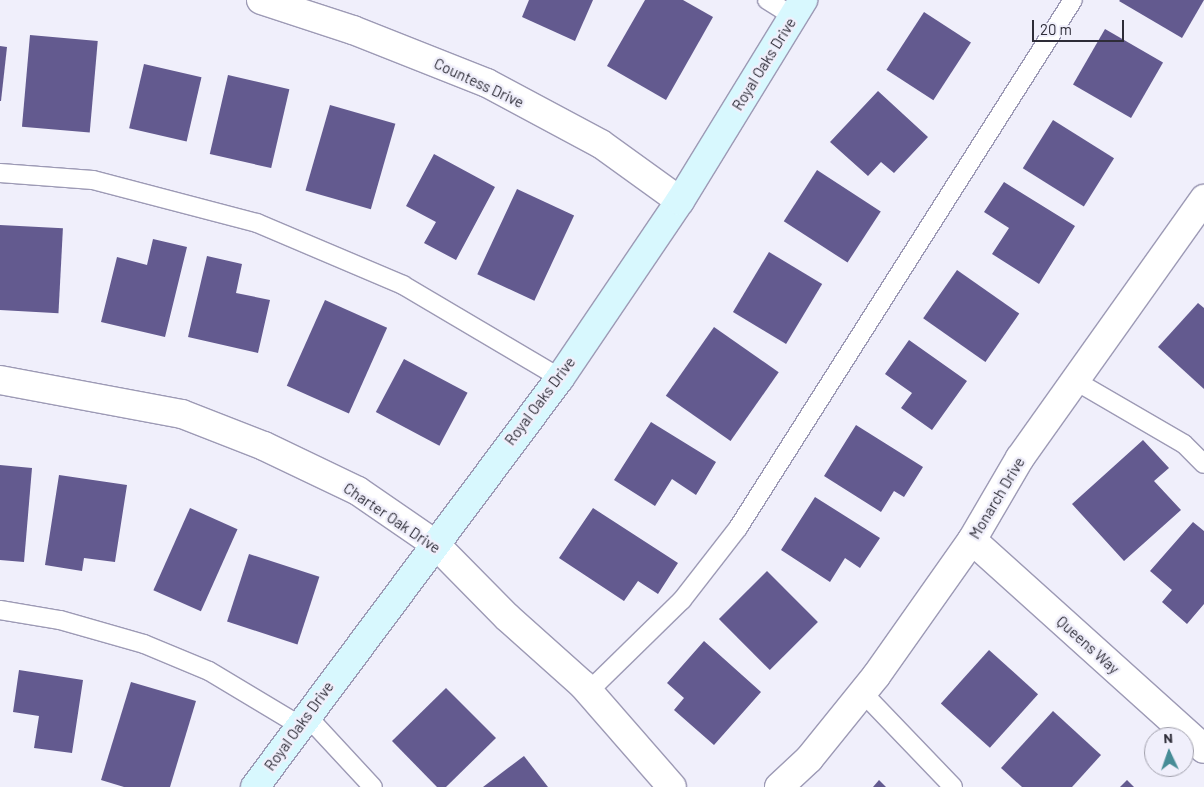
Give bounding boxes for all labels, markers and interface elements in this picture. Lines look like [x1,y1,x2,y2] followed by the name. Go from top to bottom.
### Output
[1034,10,1126,42] scale bar
[728,14,800,114] street label: Royal Oaks Drive
[1040,20,1072,38] text: 20 m
[431,54,527,112] street label: Countess Drive
[501,353,579,449] street label: Royal Oaks Drive
[966,454,1028,542] street label: Monarch Drive
[340,479,444,557] street label: Charter Oak Drive
[1053,612,1123,678] street label: Queens Way
[261,678,337,774] street label: Royal Oaks Drive
[1144,727,1194,777] north arrow
[1163,729,1173,746] text: N

